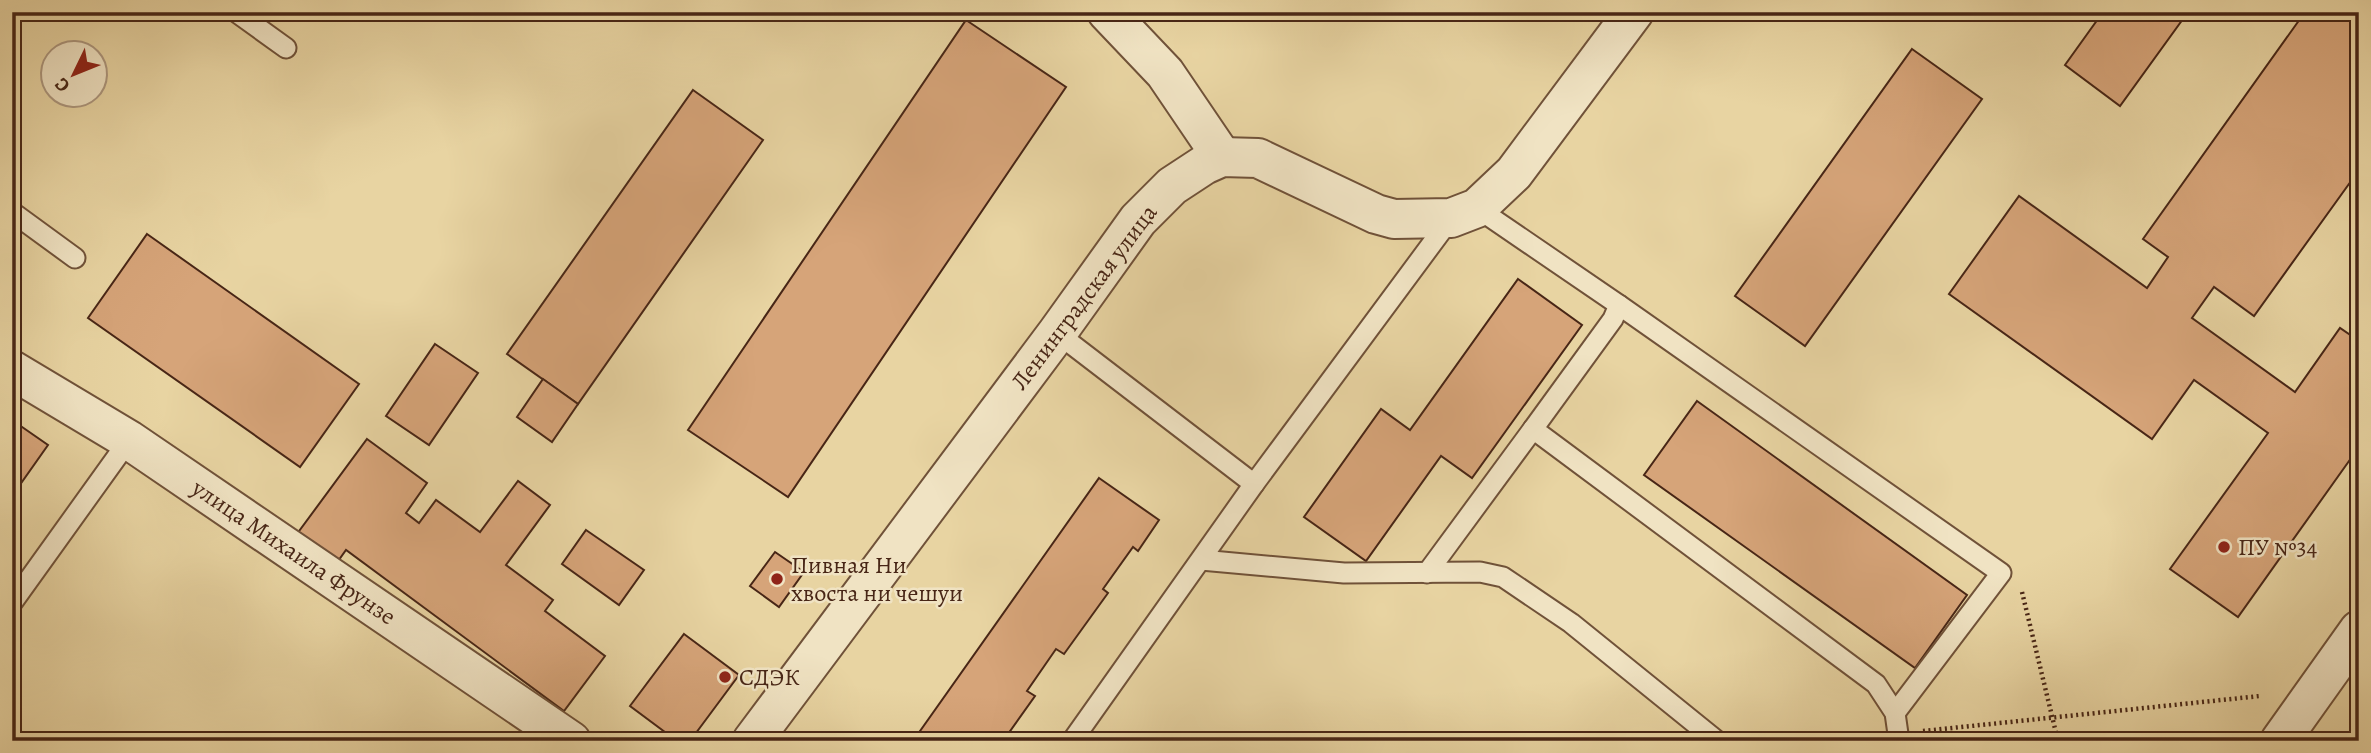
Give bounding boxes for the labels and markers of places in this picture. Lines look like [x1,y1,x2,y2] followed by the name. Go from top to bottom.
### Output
[2238,531,2317,563] place label: ПУ №34
[2216,539,2232,555] marker: ПУ №34
[791,549,963,609] place label: Пивная Ни хвоста ни чешуи
[769,571,785,587] marker: Пивная Ни хвоста ни чешуи
[739,661,800,693] place label: СДЭК
[717,669,733,685] marker: СДЭК

